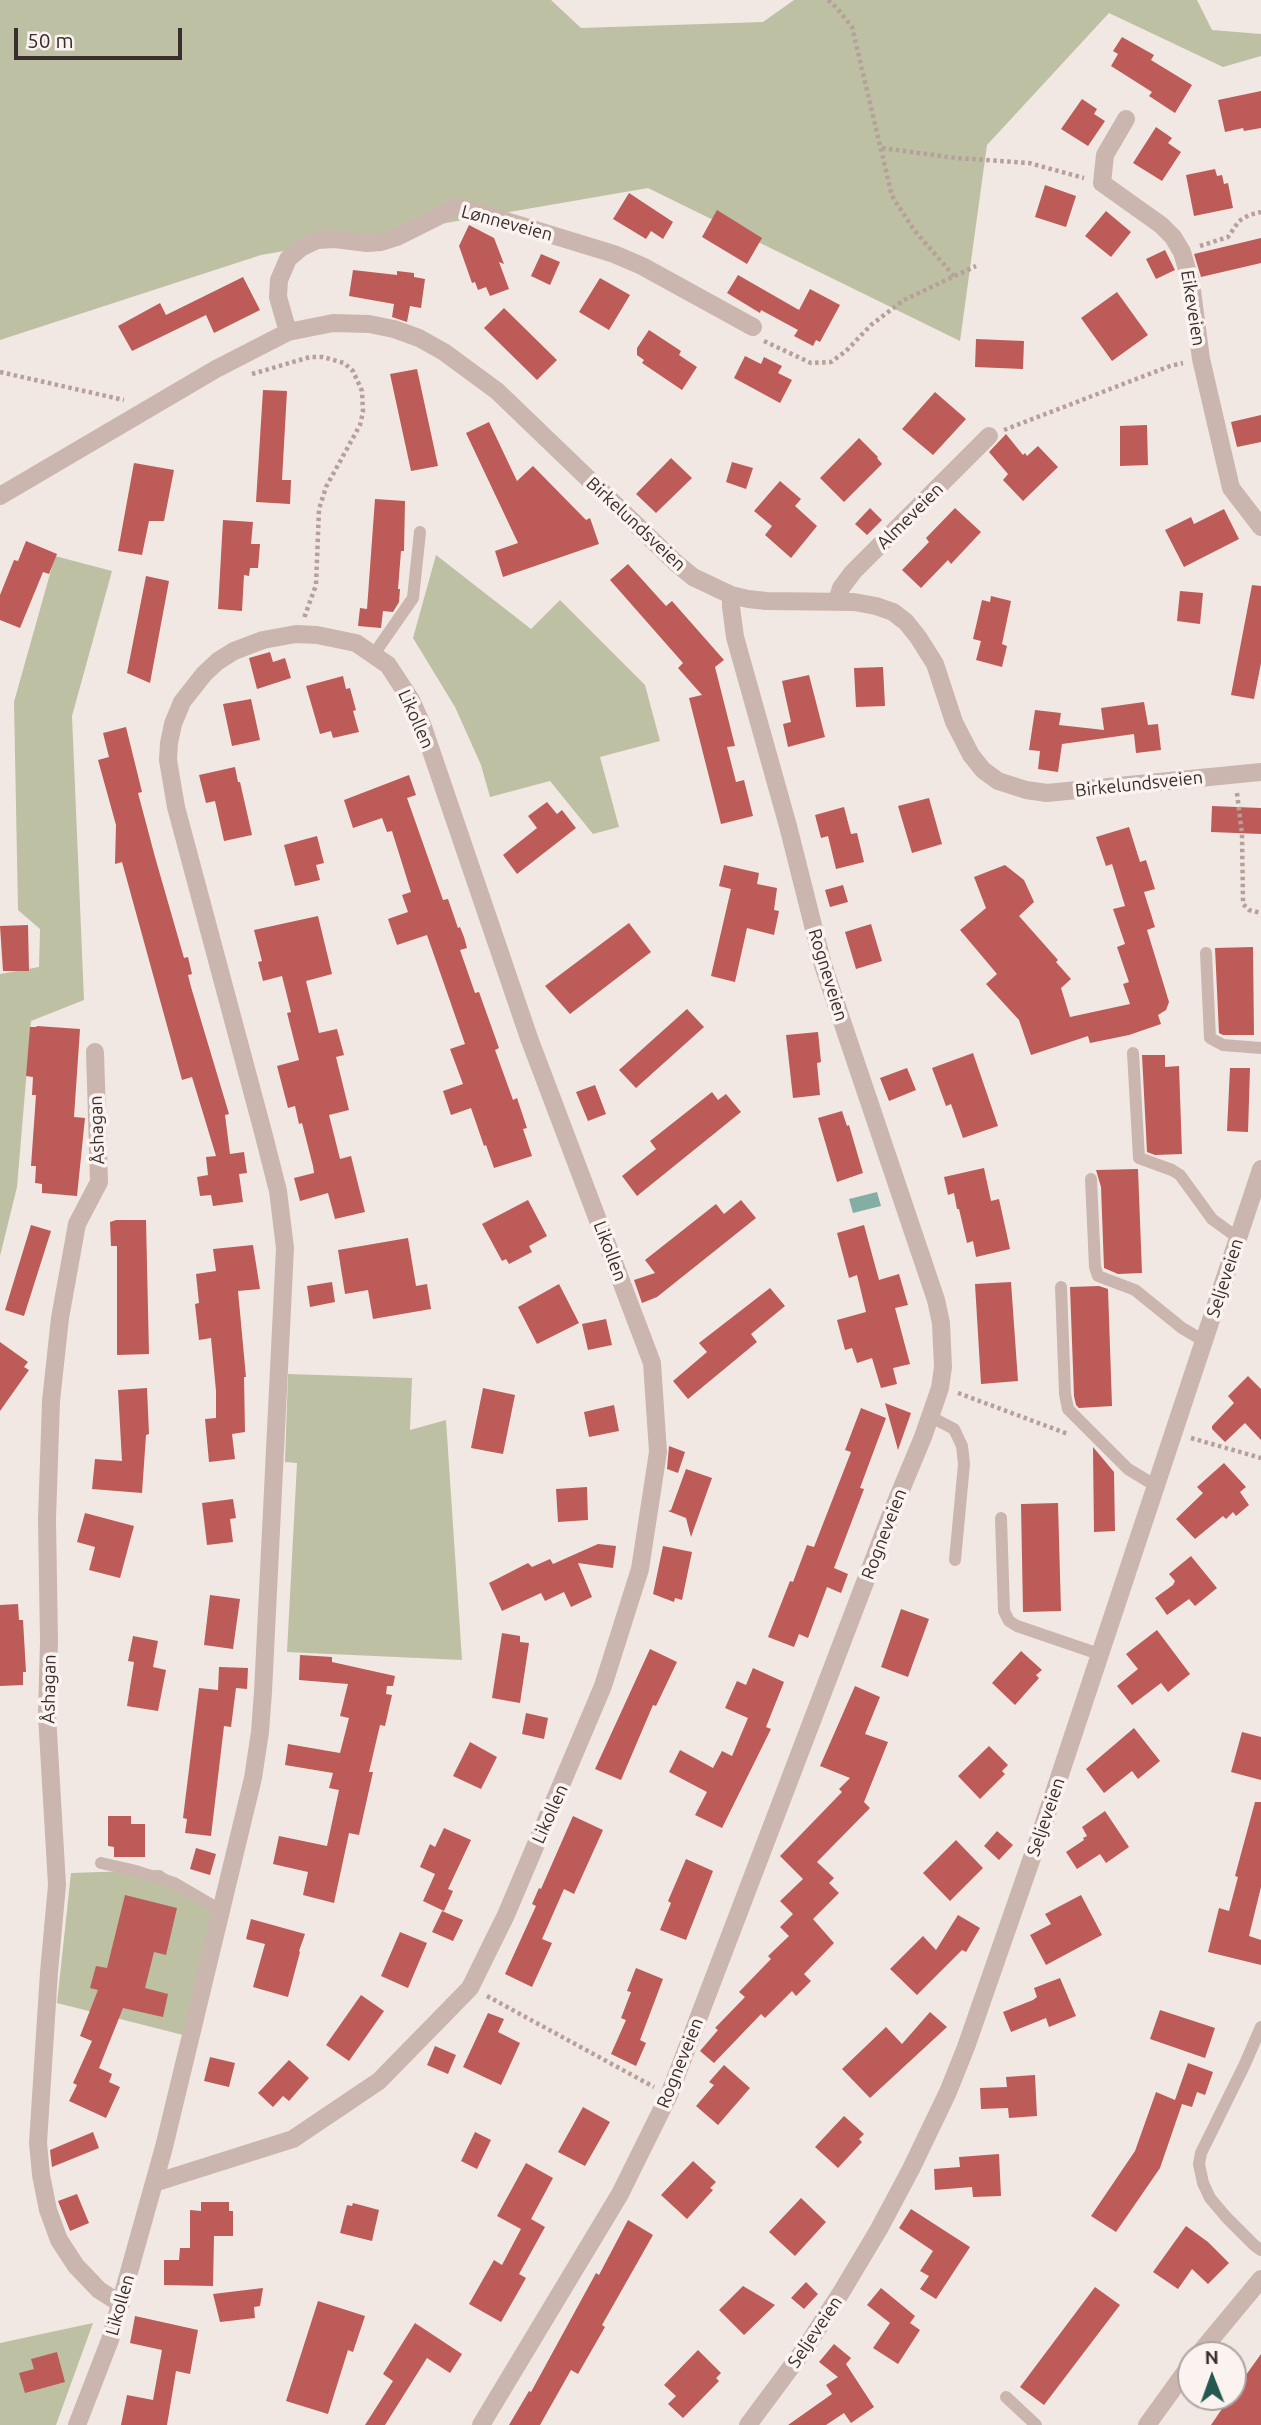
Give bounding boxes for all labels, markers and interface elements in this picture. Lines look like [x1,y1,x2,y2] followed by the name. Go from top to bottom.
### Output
[18,14,186,58] scale bar
[27,28,74,52] text: 50 m
[459,200,555,246] street label: Lønneveien
[1176,269,1210,347] street label: Eikeveien
[582,472,690,576] street label: Birkelundsveien
[872,478,948,554] street label: Almeveien
[393,686,439,752] street label: Likollen
[1074,767,1204,801] street label: Birkelundsveien
[804,926,852,1024] street label: Rogneveien
[85,1095,109,1165] street label: Åshagan
[589,1218,631,1284] street label: Likollen
[1202,1236,1248,1320] street label: Seljeveien
[857,1486,911,1582] street label: Rogneveien
[38,1654,60,1724] street label: Åshagan
[1022,1775,1070,1859] street label: Seljeveien
[527,1781,573,1847] street label: Likollen
[652,2015,708,2111] street label: Rogneveien
[101,2272,139,2338] street label: Likollen
[783,2292,847,2372] street label: Seljeveien
[1177,2341,1247,2411] north arrow
[1204,2346,1219,2368] text: N

